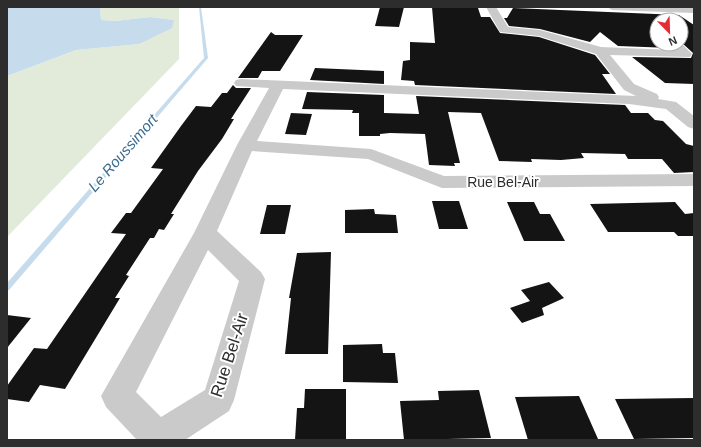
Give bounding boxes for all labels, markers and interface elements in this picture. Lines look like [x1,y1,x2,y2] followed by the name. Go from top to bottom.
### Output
[649,12,689,52] north arrow
[667,34,679,48] text: N
[84,110,161,195] water label: Le Roussimort
[467,174,539,190] street label: Rue Bel-Air
[207,311,252,399] street label: Rue Bel-Air

